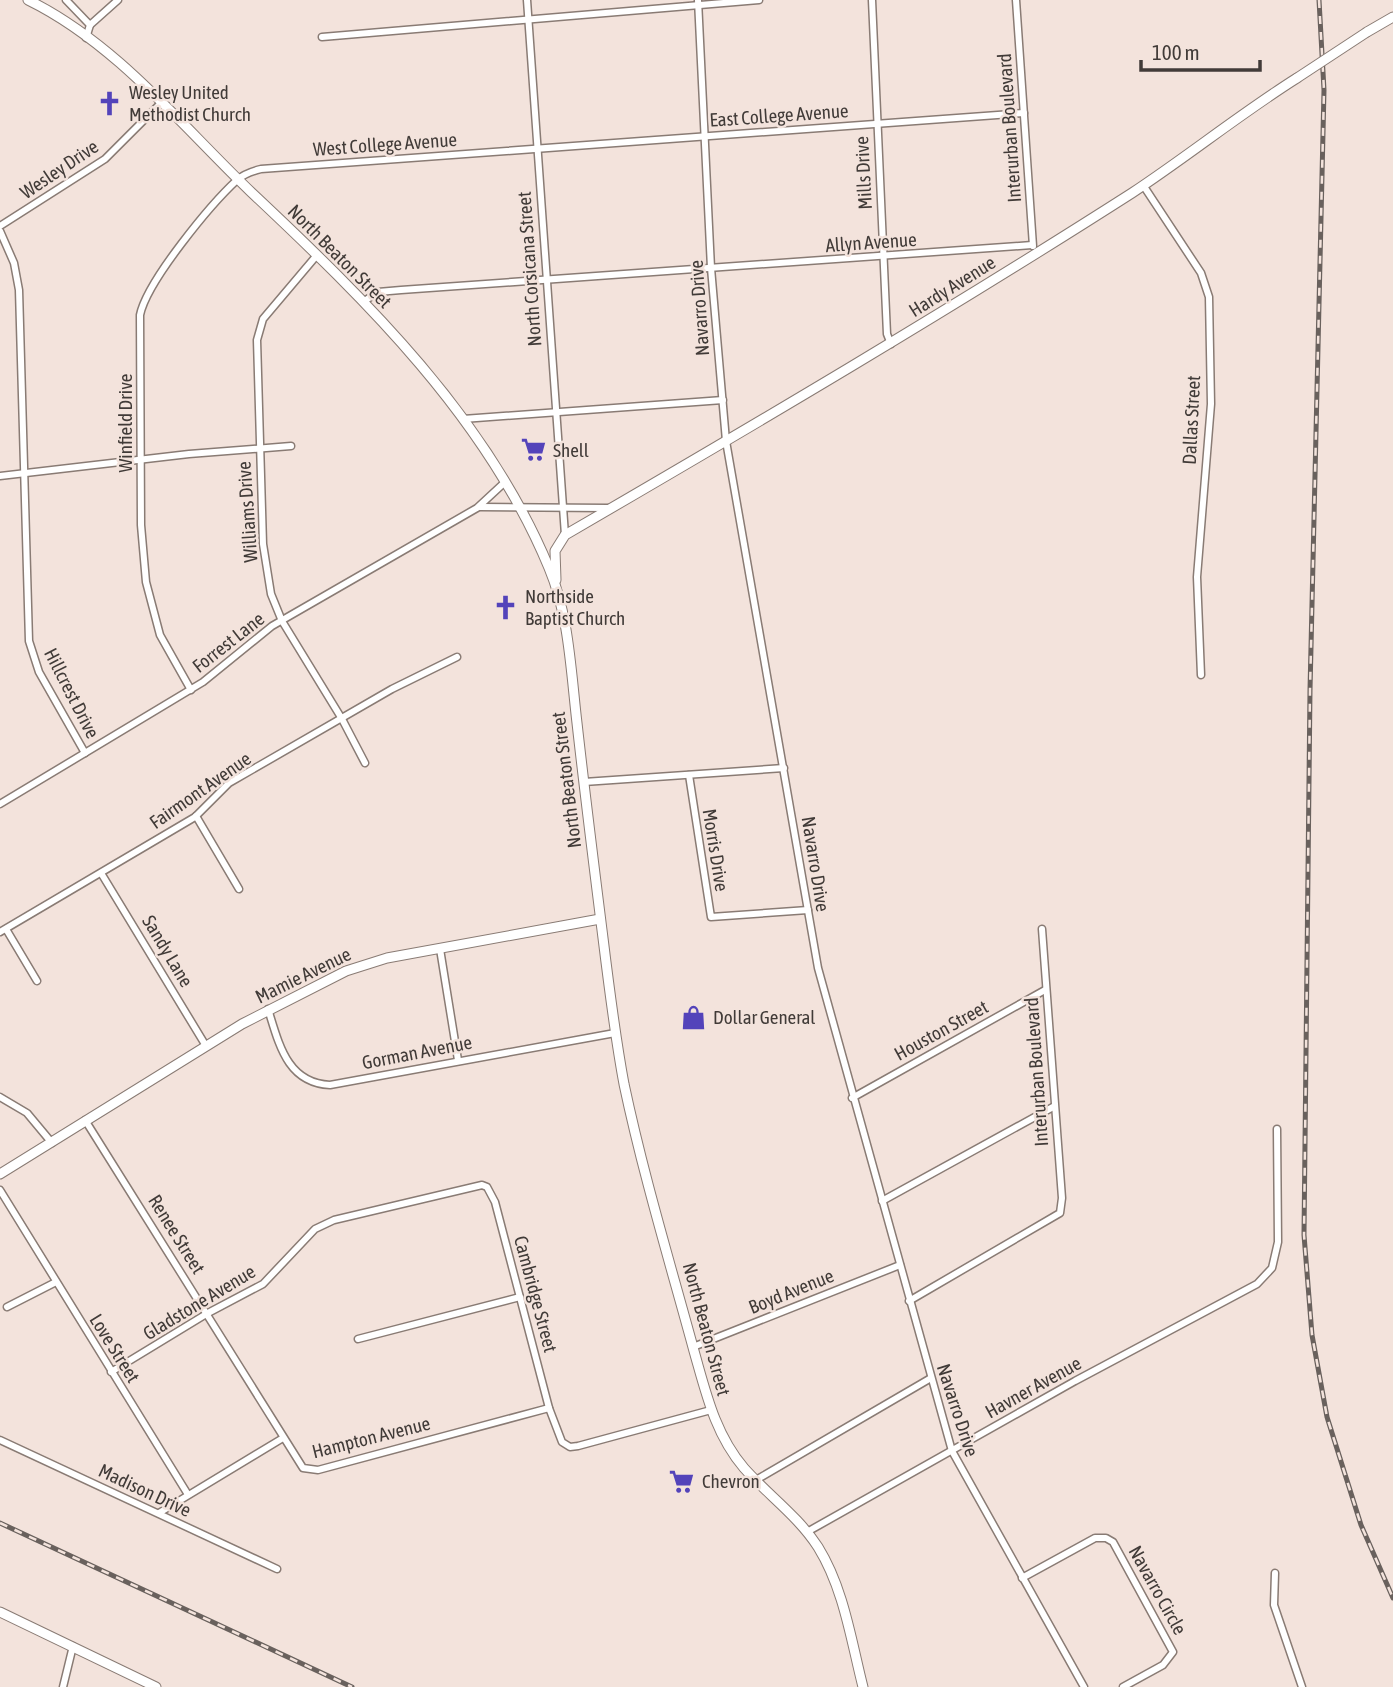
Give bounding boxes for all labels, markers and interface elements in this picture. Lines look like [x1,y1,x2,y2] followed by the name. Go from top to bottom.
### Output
[1141,28,1260,72] scale bar
[1152,40,1200,64] text: 100 m
[993,53,1025,203] street label: Interurban Boulevard
[129,81,251,125] place label: Wesley United Methodist Church
[95,89,123,117] church icon: Wesley United Methodist Church
[709,99,849,131] street label: East College Avenue
[312,128,458,160] street label: West College Avenue
[16,135,102,203] street label: Wesley Drive
[850,136,876,210] street label: Mills Drive
[513,191,545,347] street label: North Corsicana Street
[284,200,396,312] street label: North Beaton Street
[825,228,917,256] street label: Allyn Avenue
[905,251,999,321] street label: Hardy Avenue
[685,259,713,357] street label: Navarro Drive
[114,374,136,472] street label: Winfield Drive
[1178,375,1204,465] street label: Dallas Street
[519,436,547,464] supermarket icon: Shell
[553,439,589,461] place label: Shell
[232,461,262,563] street label: Williams Drive
[525,585,625,629] place label: Northside Baptist Church
[491,593,519,621] church icon: Northside Baptist Church
[188,607,268,677] street label: Forrest Lane
[40,644,104,742] street label: Hillcrest Drive
[547,711,585,849] street label: North Beaton Street
[145,747,255,833] street label: Fairmont Avenue
[699,807,733,893] street label: Morris Drive
[798,815,834,913] street label: Navarro Drive
[138,911,198,991] street label: Sandy Lane
[252,942,354,1008] street label: Mamie Avenue
[890,995,992,1065] street label: Houston Street
[1020,997,1052,1147] street label: Interurban Boulevard
[679,1003,707,1031] shop icon: Dollar General
[713,1006,815,1028] place label: Dollar General
[360,1031,474,1073] street label: Gorman Avenue
[144,1191,210,1277] street label: Renee Street
[510,1233,562,1355] street label: Cambridge Street
[139,1260,259,1344] street label: Gladstone Avenue
[679,1260,735,1398] street label: North Beaton Street
[745,1264,837,1318] street label: Boyd Avenue
[85,1310,145,1386] street label: Love Street
[981,1352,1085,1422] street label: Havner Avenue
[933,1361,983,1459] street label: Navarro Drive
[310,1412,432,1462] street label: Hampton Avenue
[95,1459,195,1521] street label: Madison Drive
[668,1467,696,1495] supermarket icon: Chevron
[702,1470,760,1492] place label: Chevron
[1125,1542,1191,1638] street label: Navarro Circle

